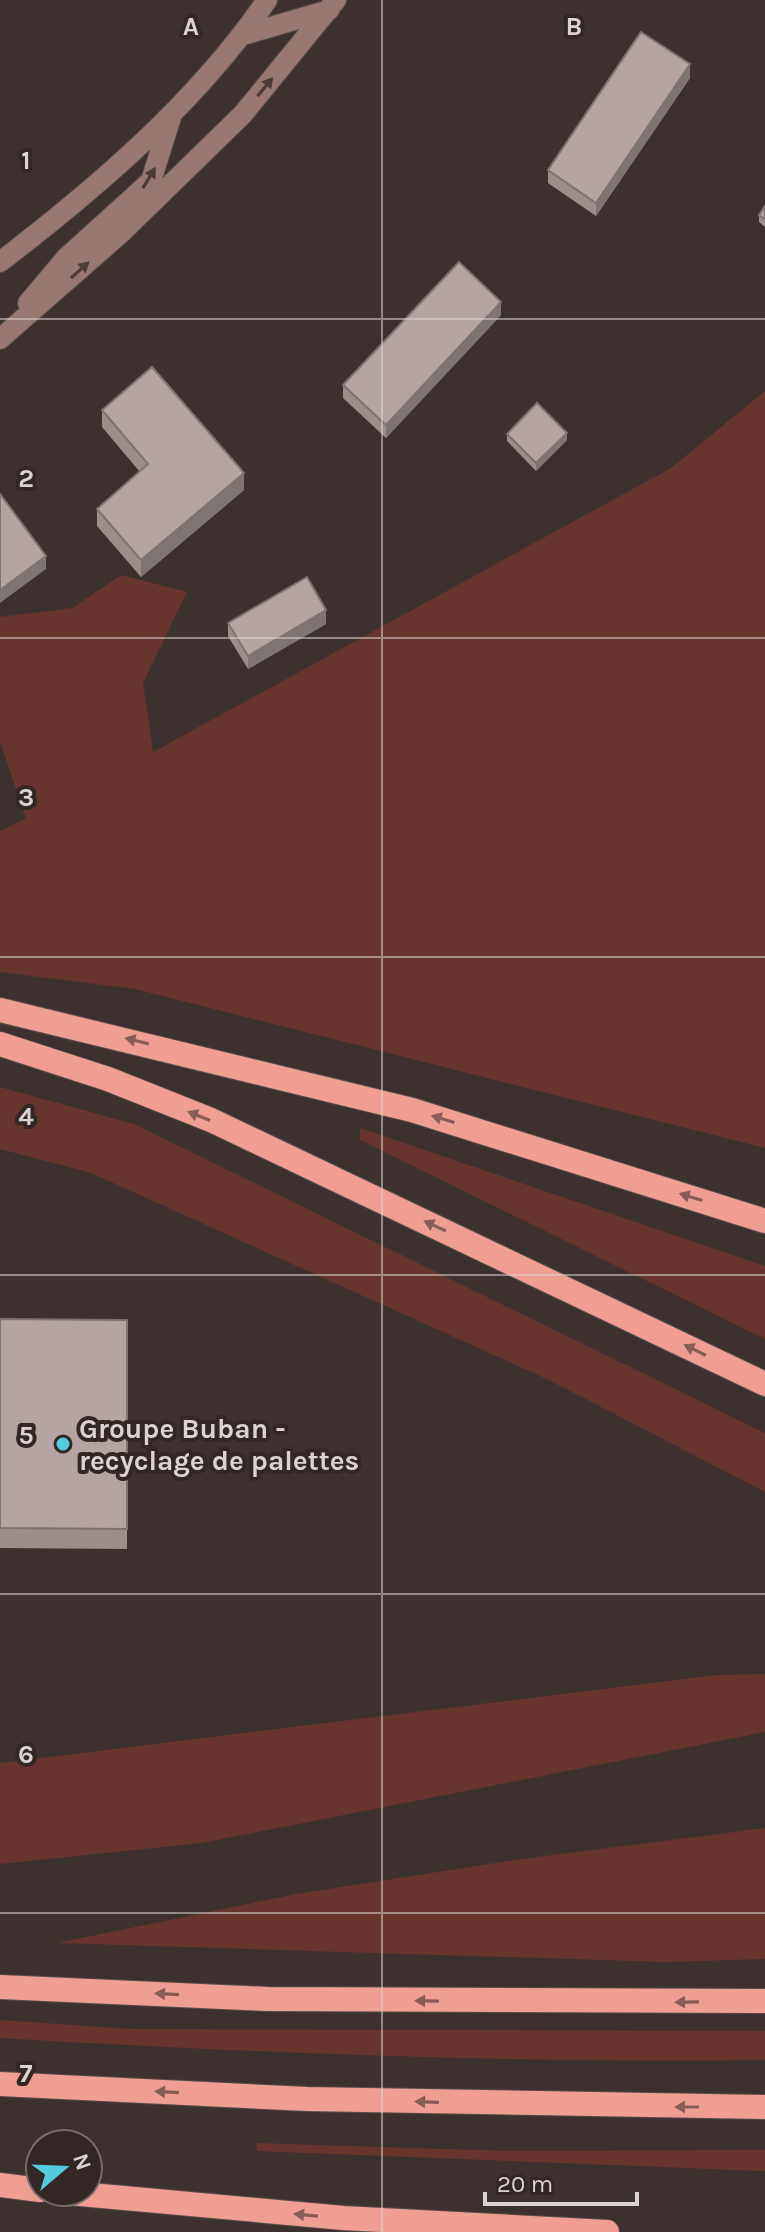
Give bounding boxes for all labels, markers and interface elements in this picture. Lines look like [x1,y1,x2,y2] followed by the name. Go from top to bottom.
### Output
[183,11,199,42] text: A
[566,11,582,42] text: B
[256,78,273,98] one-way arrow
[21,145,31,176] text: 1
[141,166,156,189] one-way arrow
[71,261,90,279] one-way arrow
[18,463,34,494] text: 2
[18,782,34,813] text: 3
[124,1034,149,1046] one-way arrow
[18,1101,34,1132] text: 4
[187,1109,211,1122] one-way arrow
[430,1113,454,1125] one-way arrow
[678,1191,702,1203] one-way arrow
[423,1219,446,1233] one-way arrow
[683,1343,706,1357] one-way arrow
[79,1412,359,1477] place label: Groupe Buban - recyclage de palettes
[18,1420,34,1451] text: 5
[54,1435,72,1453] marker: Groupe Buban - recyclage de palettes
[18,1739,34,1770] text: 6
[154,1988,179,2001] one-way arrow
[414,1994,439,2007] one-way arrow
[674,1996,699,2008] one-way arrow
[20,2058,33,2089] text: 7
[154,2086,179,2099] one-way arrow
[414,2096,439,2109] one-way arrow
[674,2101,699,2113] one-way arrow
[24,2128,104,2208] north arrow
[67,2150,97,2174] text: N
[485,2156,637,2206] scale bar
[497,2170,553,2198] text: 20 m
[293,2208,318,2221] one-way arrow

